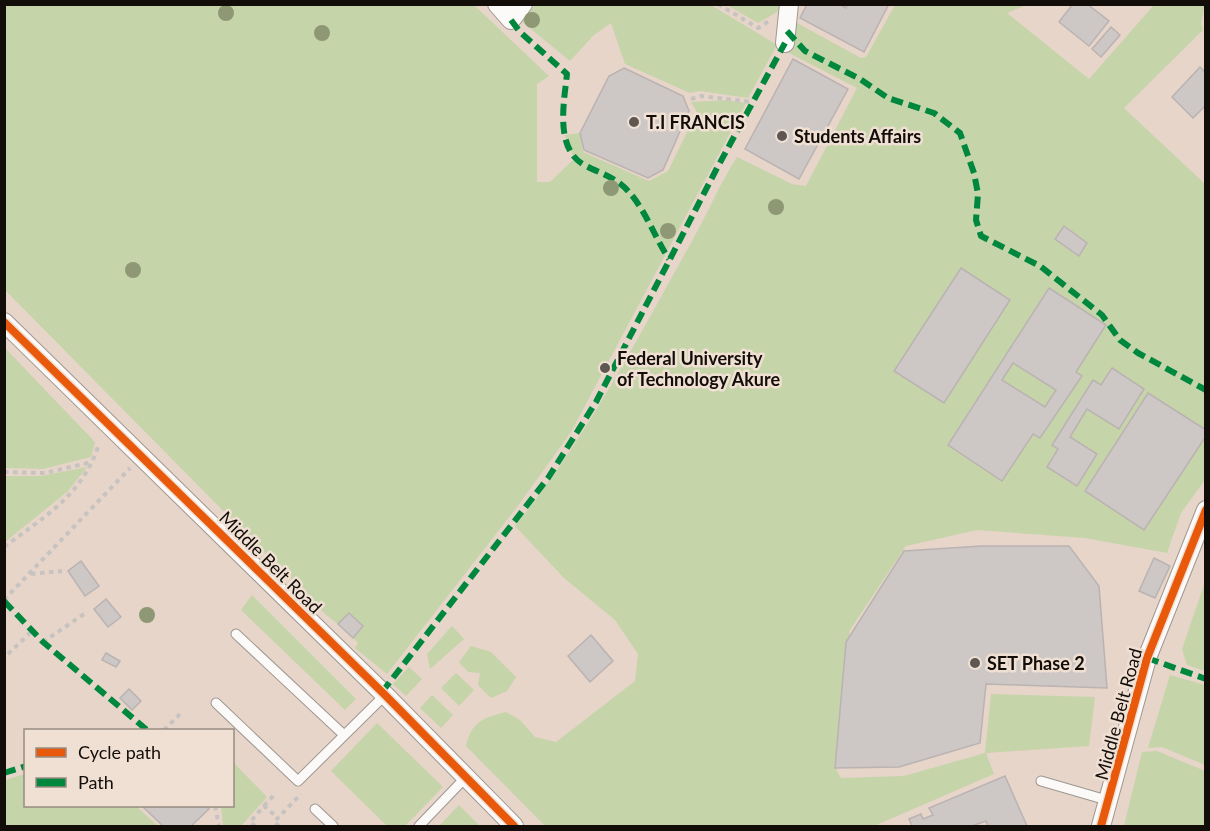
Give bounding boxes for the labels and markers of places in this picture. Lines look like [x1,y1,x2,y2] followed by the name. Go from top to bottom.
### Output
[646,111,745,133] place label: T.I FRANCIS
[627,115,641,129] marker: T.I FRANCIS
[794,125,921,147] place label: Students Affairs
[775,129,789,143] marker: Students Affairs
[617,347,780,390] place label: Federal University of Technology Akure
[598,361,612,375] marker: Federal University of Technology Akure
[987,652,1085,674] place label: SET Phase 2
[968,656,982,670] marker: SET Phase 2

